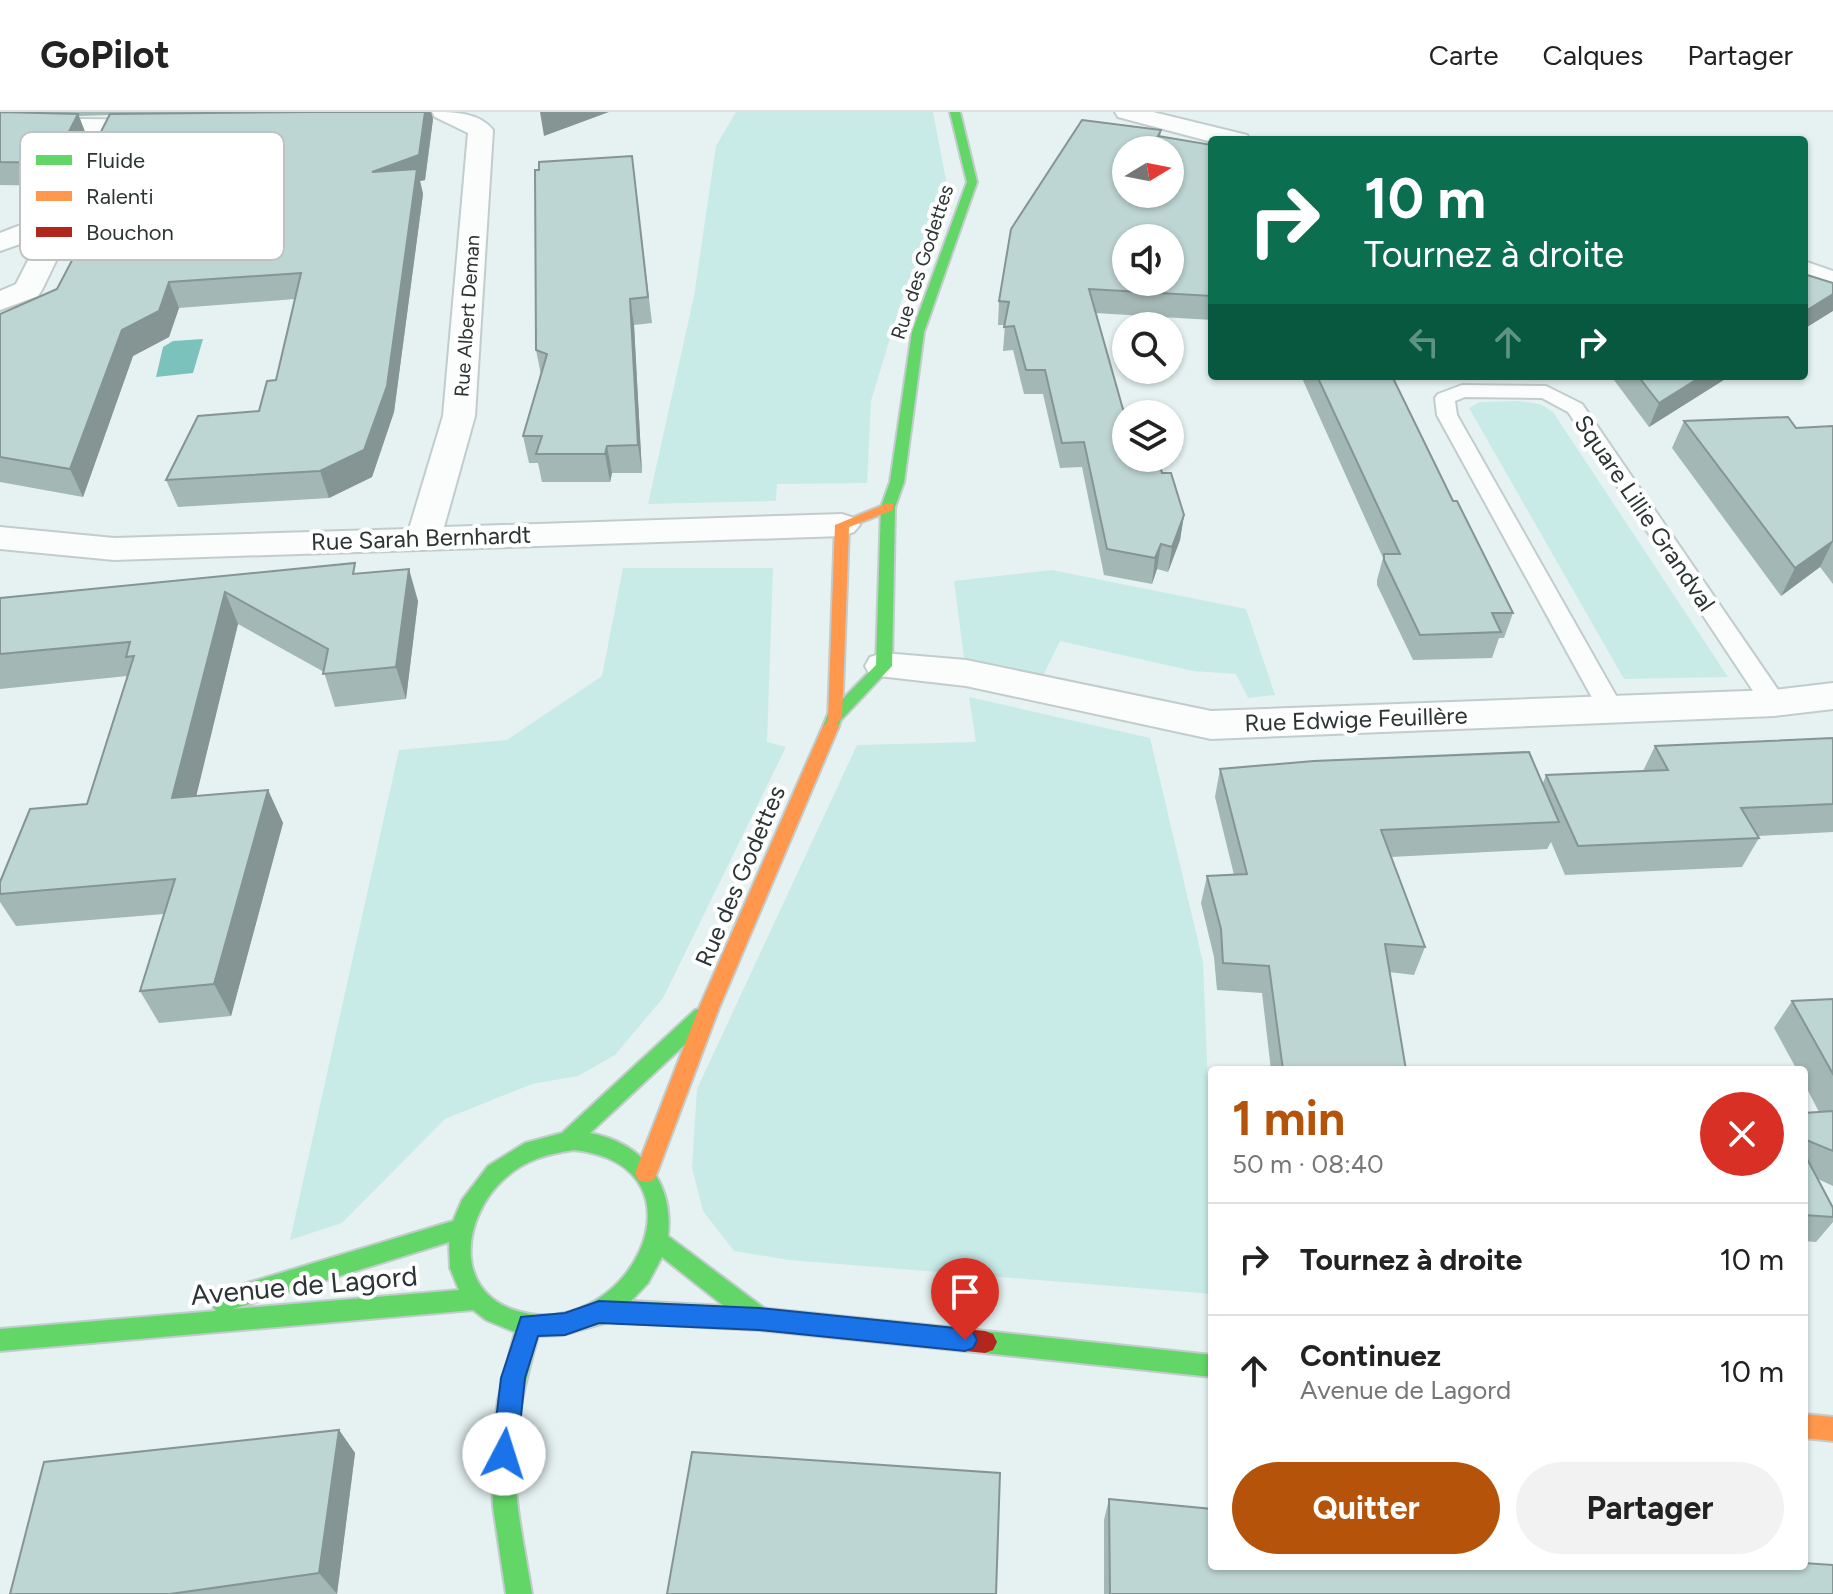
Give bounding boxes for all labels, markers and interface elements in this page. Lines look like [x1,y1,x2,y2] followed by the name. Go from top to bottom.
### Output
[40,32,170,78] text: GoPilot
[1429,38,1499,72] text: Carte
[1543,38,1643,72] text: Calques
[1687,38,1793,72] text: Partager
[20,132,284,260] legend
[1112,136,1184,208] north arrow
[1112,136,1184,472] map controls
[86,147,145,174] text: Fluide
[1364,165,1486,232] text: 10 m
[1232,168,1336,272] icon: right
[886,182,958,342] street label: Rue des Godettes
[86,183,154,210] text: Ralenti
[86,219,174,246] text: Bouchon
[1112,224,1184,296] button: sound
[1364,233,1624,276] text: Tournez à droite
[449,234,485,398] street label: Rue Albert Deman
[1112,312,1184,384] button: search
[1402,320,1446,364] icon: left
[1486,320,1530,364] icon: ahead
[1570,320,1614,364] icon: right
[1112,400,1184,472] button: layers
[1569,409,1721,617] street label: Square Lillie Grandval
[310,520,532,556] street label: Rue Sarah Bernhardt
[1244,701,1468,737] street label: Rue Edwige Feuillère
[689,781,791,971] street label: Rue des Godettes
[1232,1089,1345,1147] text: 1 min
[1700,1092,1784,1176] button: close
[1232,1148,1384,1180] text: 50 m · 08:40
[1232,1237,1276,1281] icon: right
[1300,1241,1522,1278] text: Tournez à droite
[1719,1241,1784,1278] text: 10 m
[189,1258,419,1312] street label: Avenue de Lagord
[931,1258,999,1340] pin
[943,1270,987,1314] icon: arrive
[1300,1337,1441,1374] text: Continuez
[1232,1349,1276,1393] icon: ahead
[1719,1353,1784,1390] text: 10 m
[1300,1374,1511,1406] text: Avenue de Lagord
[462,1412,546,1496] position arrow
[1232,1462,1500,1554] button: Quitter
[1516,1462,1784,1554] button: Partager

